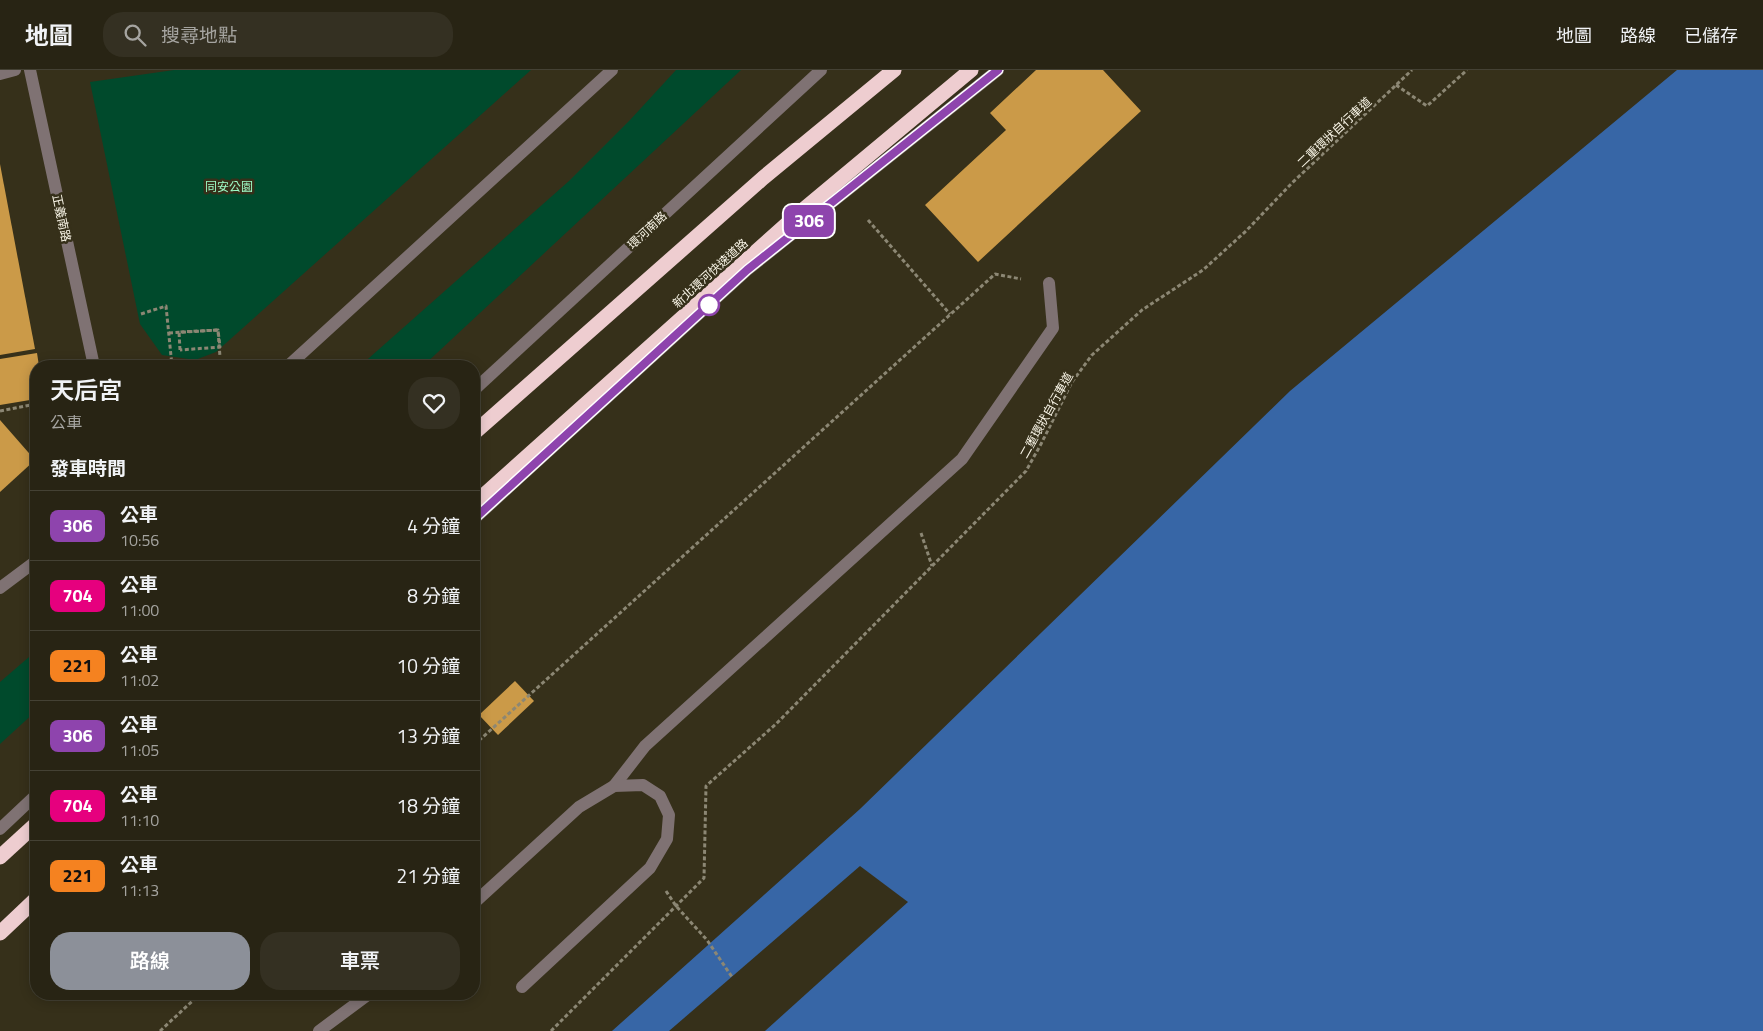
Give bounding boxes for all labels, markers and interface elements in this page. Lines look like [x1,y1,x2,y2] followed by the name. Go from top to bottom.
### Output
[103,12,453,57] search box
[25,17,73,53] text: 地圖
[161,20,237,49] text: 搜尋地點
[121,21,149,49] icon: search
[1556,22,1592,49] text: 地圖
[1620,22,1656,49] text: 路線
[1684,22,1738,49] text: 已儲存
[1292,92,1376,172] street label: 二重環狀自行車道
[205,177,253,196] park label: 同安公園
[48,193,76,243] street label: 正義南路
[780,205,838,237] line badge: 306
[623,207,671,253] street label: 環河南路
[794,207,824,234] text: 306
[668,234,752,312] street label: 新北環河快速道路
[698,294,720,316] unlabelled marker
[1014,368,1078,462] street label: 二重環狀自行車道
[50,372,122,408] text: 天后宮
[408,377,460,429] button: heart
[50,410,82,434] text: 公車
[50,453,126,482] text: 發車時間
[120,499,158,528] text: 公車
[407,511,460,540] text: 4 分鐘
[62,512,93,539] text: 306
[120,528,159,552] text: 10:56
[120,569,158,598] text: 公車
[407,581,460,610] text: 8 分鐘
[62,582,93,609] text: 704
[120,598,159,622] text: 11:00
[120,639,158,668] text: 公車
[397,651,460,680] text: 10 分鐘
[62,652,93,679] text: 221
[120,668,159,692] text: 11:02
[120,709,158,738] text: 公車
[397,721,460,750] text: 13 分鐘
[62,722,93,749] text: 306
[120,738,159,762] text: 11:05
[120,779,158,808] text: 公車
[397,791,460,820] text: 18 分鐘
[62,792,93,819] text: 704
[120,808,159,832] text: 11:10
[120,849,158,878] text: 公車
[397,861,460,890] text: 21 分鐘
[62,862,93,889] text: 221
[120,878,159,902] text: 11:13
[50,932,250,990] button: 路線
[260,932,460,990] button: 車票

